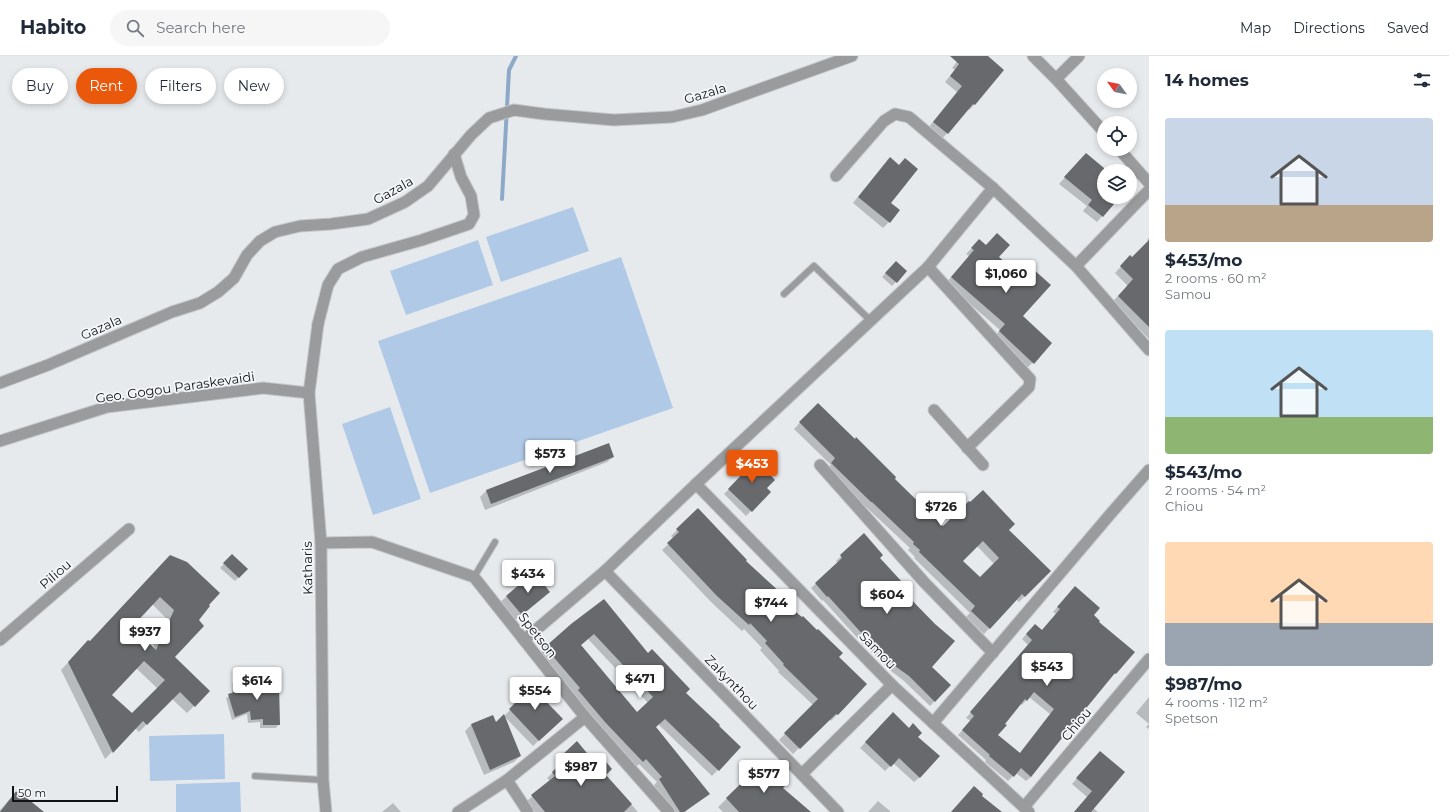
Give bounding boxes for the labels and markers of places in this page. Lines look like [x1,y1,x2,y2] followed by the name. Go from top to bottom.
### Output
[973,260,1039,294] pin: $1,060
[526,440,574,474] pin: $573
[728,450,776,484] pin: $453
[917,493,965,527] pin: $726
[504,560,552,594] pin: $434
[863,581,911,615] pin: $604
[747,589,795,623] pin: $744
[121,618,169,652] pin: $937
[1023,653,1071,687] pin: $543
[616,665,664,699] pin: $471
[233,667,281,701] pin: $614
[511,677,559,711] pin: $554
[557,753,605,787] pin: $987
[740,760,788,794] pin: $577

